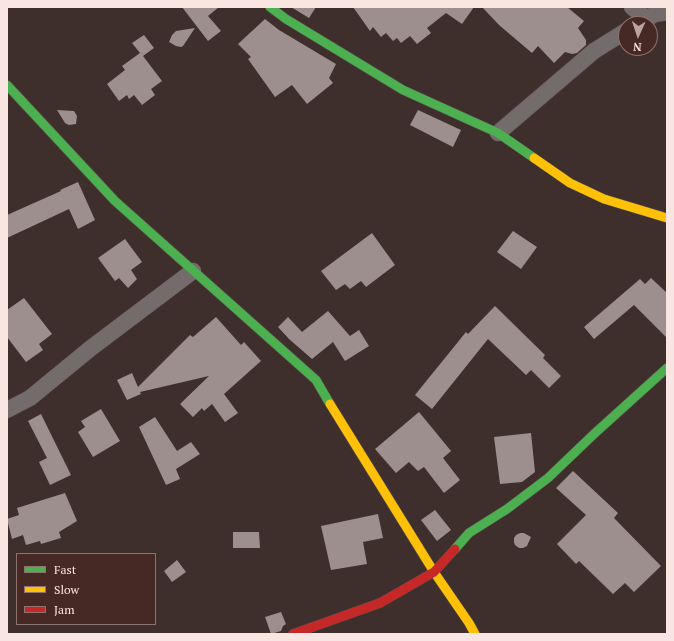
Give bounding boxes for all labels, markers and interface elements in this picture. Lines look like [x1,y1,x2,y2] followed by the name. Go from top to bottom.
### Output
[618,16,658,56] north arrow
[633,40,642,54] text: N
[16,553,156,625] legend
[54,562,76,577] text: Fast
[54,582,79,597] text: Slow
[54,602,75,617] text: Jam

